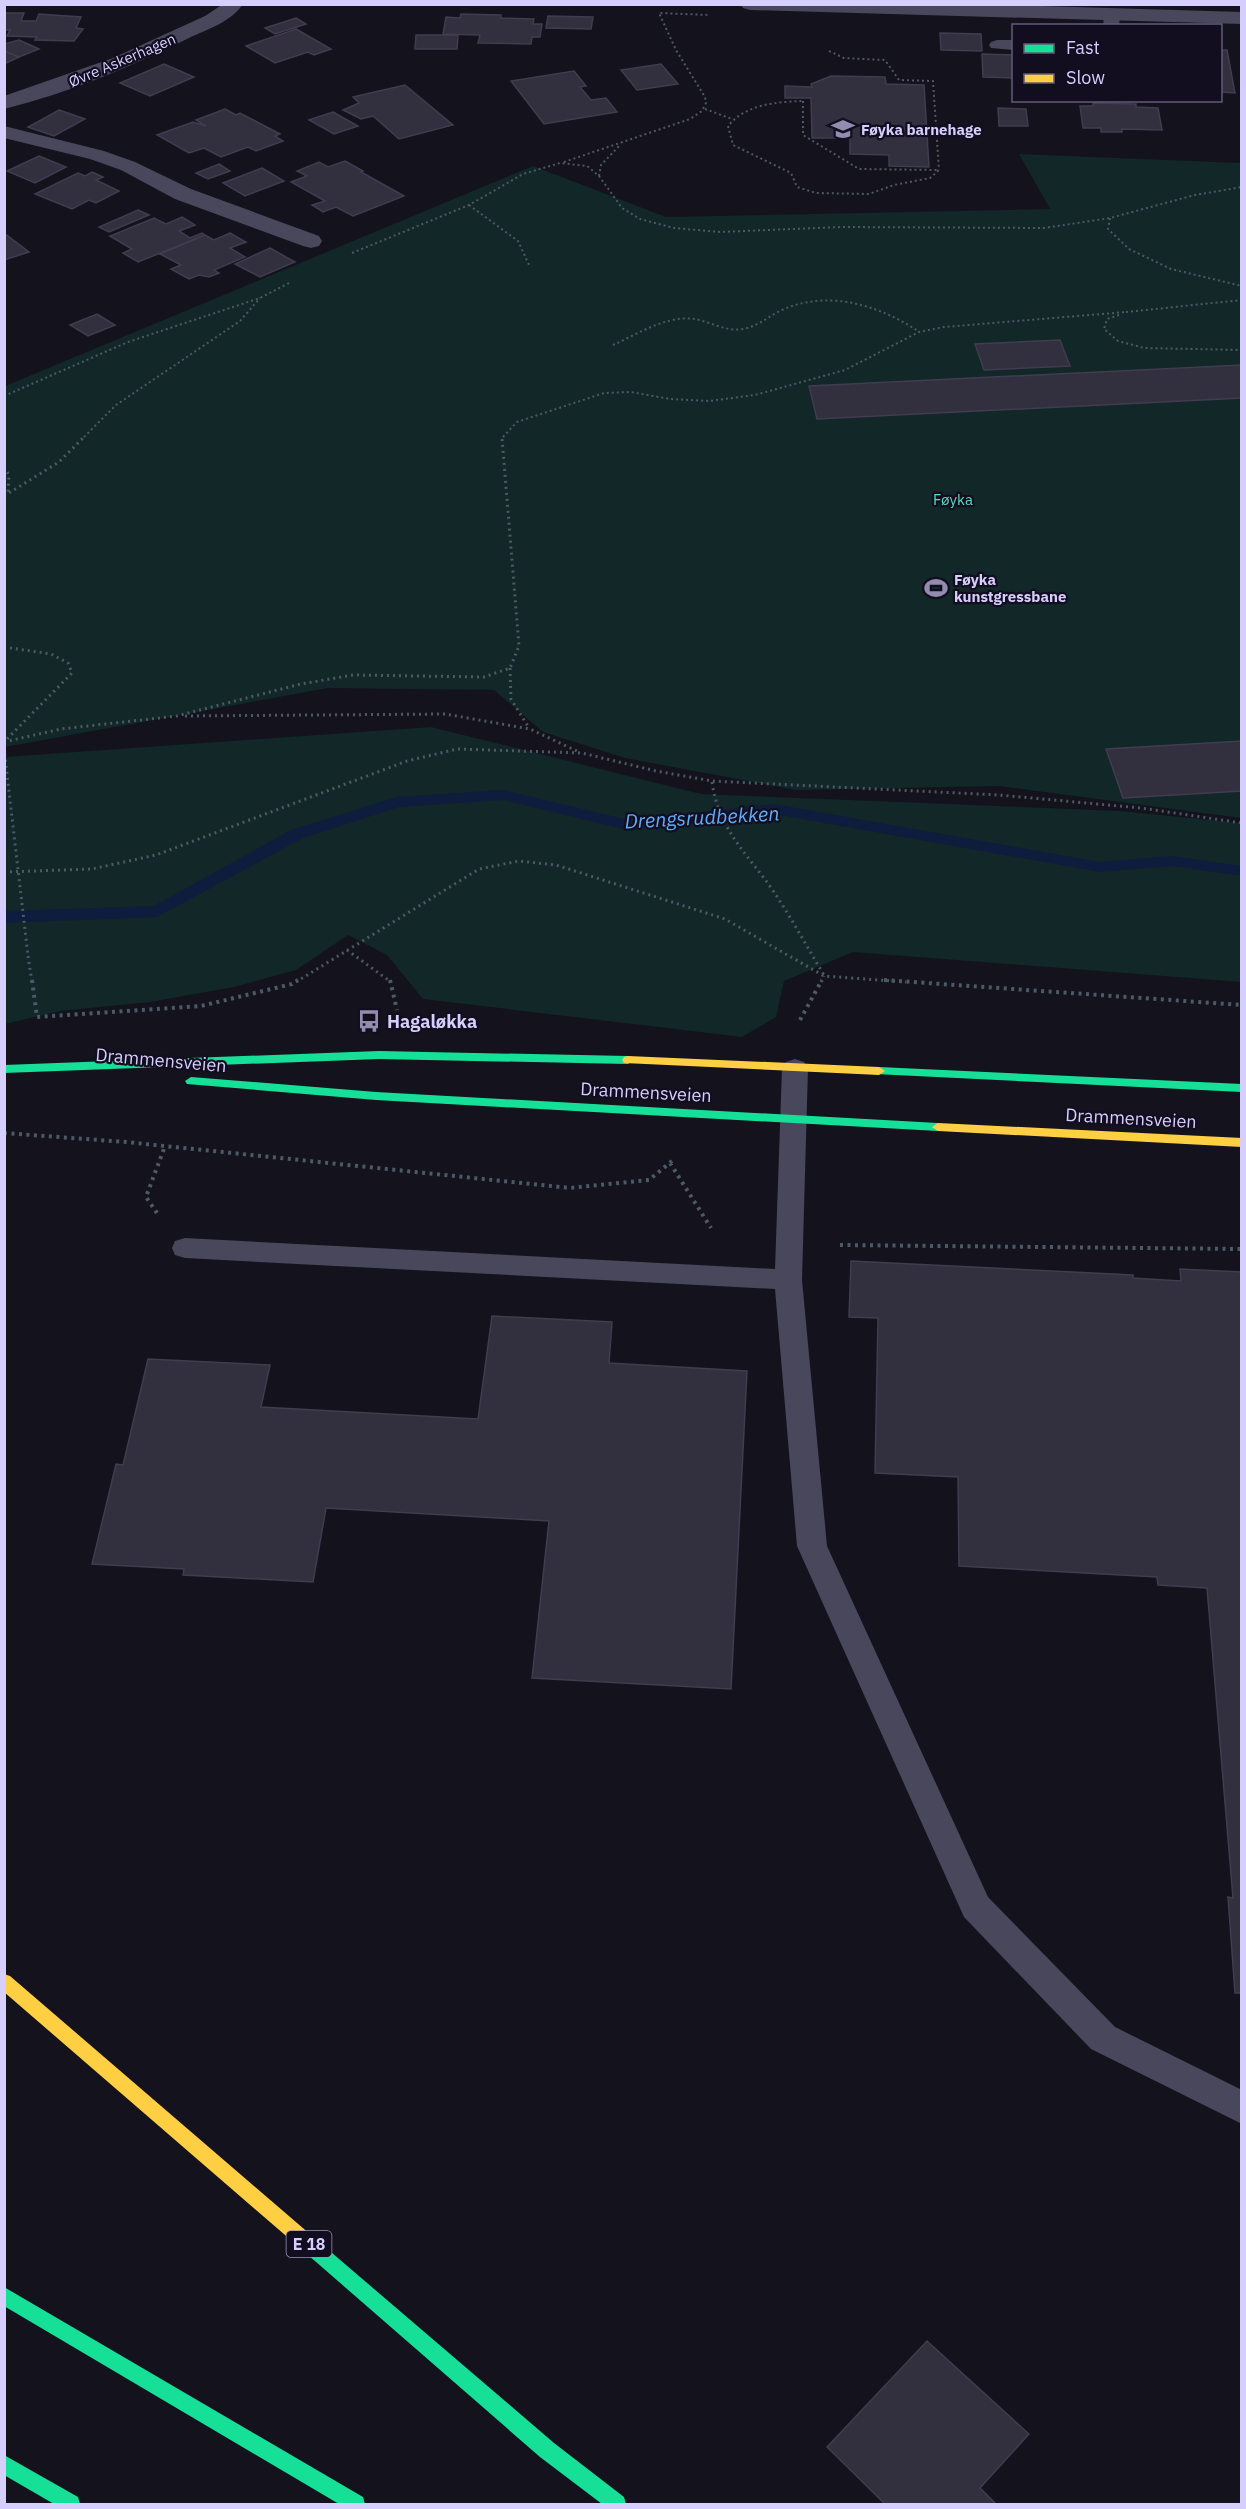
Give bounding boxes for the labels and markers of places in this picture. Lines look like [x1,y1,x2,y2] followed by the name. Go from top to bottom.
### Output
[830,116,856,142] school or university icon: Føyka barnehage
[861,120,982,139] place label: Føyka barnehage
[954,570,1066,606] place label: Føyka kunstgressbane
[923,575,949,601] sports icon: Føyka kunstgressbane
[356,1008,382,1034] bus stop icon: Hagaløkka
[387,1010,477,1033] place label: Hagaløkka

